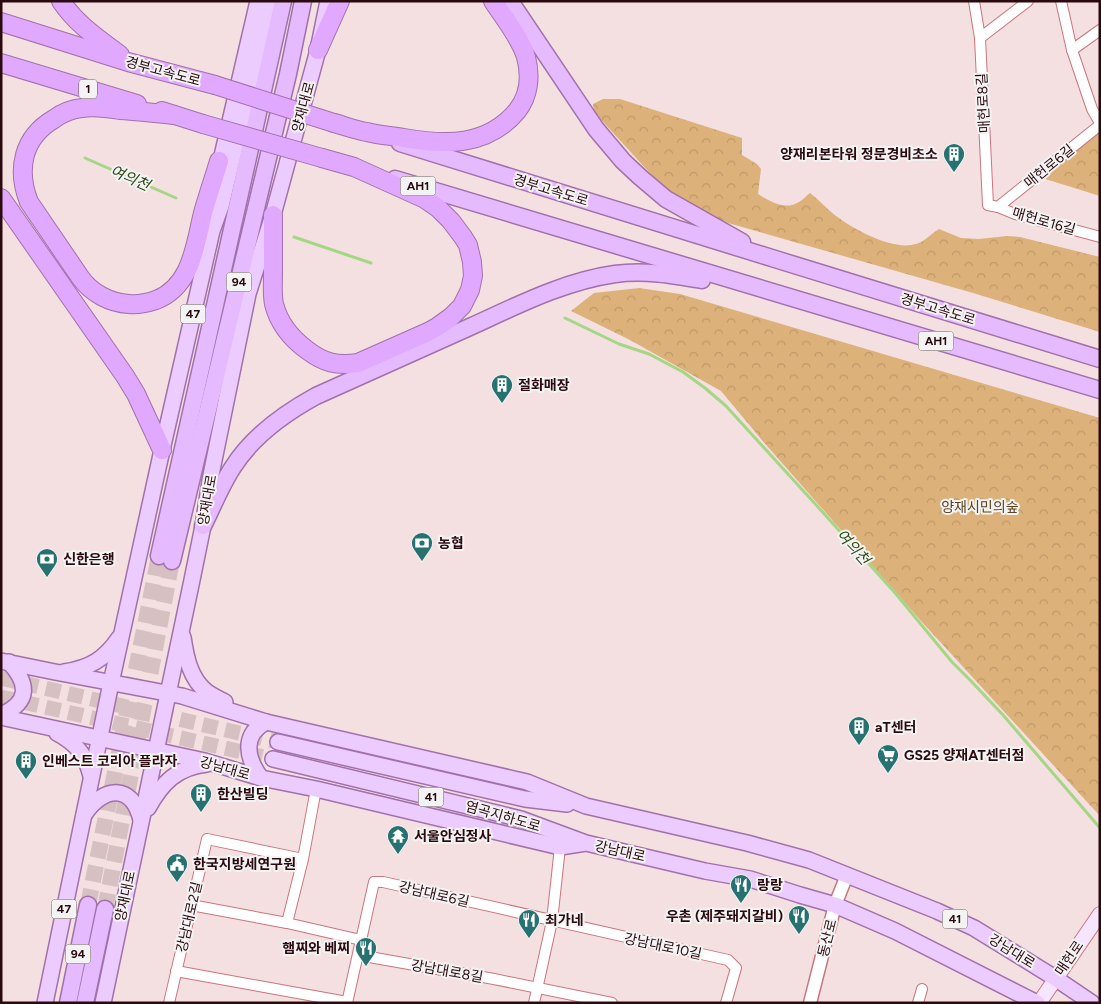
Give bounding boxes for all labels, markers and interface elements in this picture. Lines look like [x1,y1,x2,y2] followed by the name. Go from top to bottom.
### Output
[123,53,203,90] street label: 경부고속도로
[973,73,994,133] street label: 매헌로8길
[79,80,97,98] road number: 1
[289,80,318,134] street label: 양재대로
[1021,141,1078,192] street label: 매헌로6길
[942,142,966,173] building icon: 양재리본타워 정문경비초소
[780,146,938,163] place label: 양재리본타워 정문경비초소
[107,161,155,196] water label: 여의천
[511,171,590,210] street label: 경부고속도로
[400,177,436,196] road number: AH1
[1010,204,1078,239] street label: 매헌로16길
[226,272,252,292] road number: 94
[898,290,977,329] street label: 경부고속도로
[180,304,206,324] road number: 47
[918,332,954,351] road number: AH1
[490,373,514,404] building icon: 절화매장
[518,377,570,394] place label: 절화매장
[195,473,220,527] street label: 양재대로
[941,499,1019,516] park label: 양재시민의숲
[832,526,875,570] water label: 여의천
[410,531,434,562] bank icon: 농협
[438,535,464,552] place label: 농협
[35,547,59,578] bank icon: 신한은행
[63,551,115,568] place label: 신한은행
[847,715,871,746] building icon: aT센터
[875,719,916,736] place label: aT센터
[876,743,900,774] supermarket icon: GS25 양재AT센터점
[904,747,1024,764] place label: GS25 양재AT센터점
[14,749,38,780] building icon: 인베스트 코리아 플라자
[42,753,178,770] place label: 인베스트 코리아 플라자
[198,753,252,784] street label: 강남대로
[189,782,213,813] building icon: 한산빌딩
[217,786,269,803] place label: 한산빌딩
[418,788,444,806] road number: 41
[463,798,542,835] street label: 염곡지하도로
[386,824,410,855] temple icon: 서울안심정사
[414,828,491,845] place label: 서울안심정사
[593,837,647,866] street label: 강남대로
[165,852,189,883] public building icon: 한국지방세연구원
[193,856,296,873] place label: 한국지방세연구원
[112,869,139,923] street label: 양재대로
[729,873,753,904] restaurant icon: 랑랑
[757,877,783,894] place label: 랑랑
[397,878,471,911] street label: 강남대로6길
[173,880,206,954] street label: 강남대로2길
[52,900,76,919] road number: 47
[787,904,811,935] restaurant icon: 우촌 (제주돼지갈비)
[517,908,541,939] restaurant icon: 최가네
[666,908,783,925] place label: 우촌 (제주돼지갈비)
[942,910,968,929] road number: 41
[545,912,584,929] place label: 최가네
[815,917,840,959] street label: 동산로
[622,930,703,963] street label: 강남대로10길
[985,931,1038,972] street label: 강남대로
[354,936,378,967] restaurant icon: 햄찌와 베찌
[1052,937,1087,979] street label: 매헌로
[282,940,350,957] place label: 햄찌와 베찌
[66,944,90,964] road number: 94
[409,957,484,986] street label: 강남대로8길

